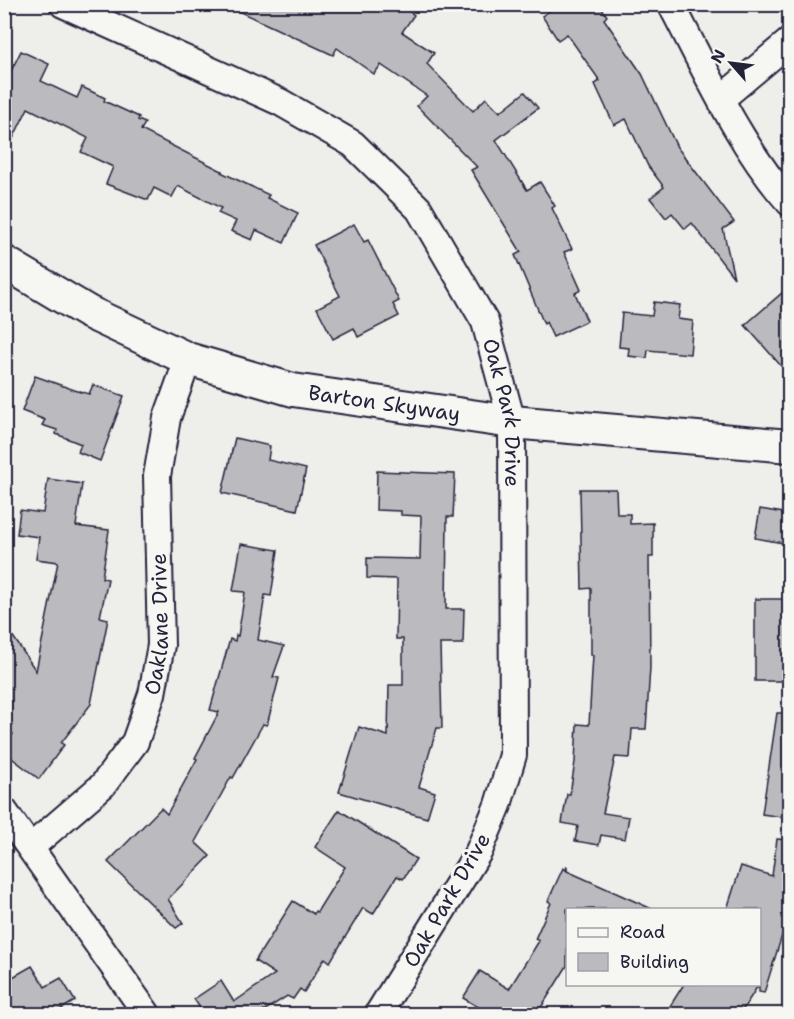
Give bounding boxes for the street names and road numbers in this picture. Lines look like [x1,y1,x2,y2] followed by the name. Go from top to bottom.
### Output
[476,335,526,487] street label: Oak Park Drive
[306,378,462,428] street label: Barton Skyway
[138,553,175,697] street label: Oaklane Drive
[397,828,497,972] street label: Oak Park Drive

